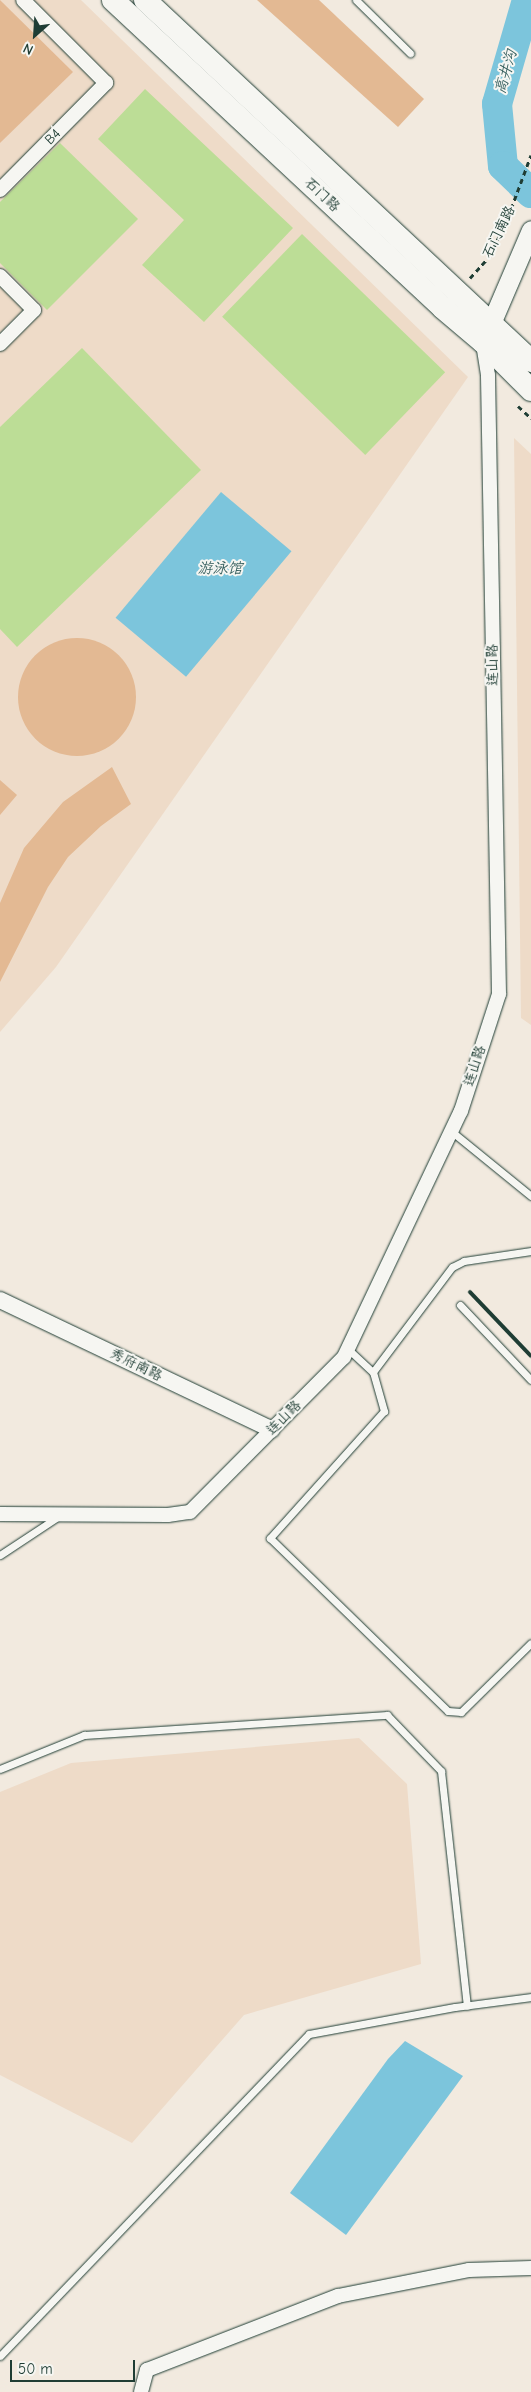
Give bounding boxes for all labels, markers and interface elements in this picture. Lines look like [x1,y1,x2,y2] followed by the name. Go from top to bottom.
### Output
[10,10,60,60] north arrow
[20,39,36,59] text: N
[491,48,521,96] water label: 高井沟
[42,126,64,148] street label: B4
[301,175,343,215] street label: 石门路
[479,203,519,261] street label: 石门南路
[198,560,242,578] water label: 游泳馆
[484,644,502,686] street label: 连山路
[461,1043,489,1089] street label: 连山路
[107,1345,165,1385] street label: 秀府南路
[263,1397,305,1439] street label: 连山路
[12,2350,138,2382] scale bar
[18,2360,53,2378] text: 50 m

